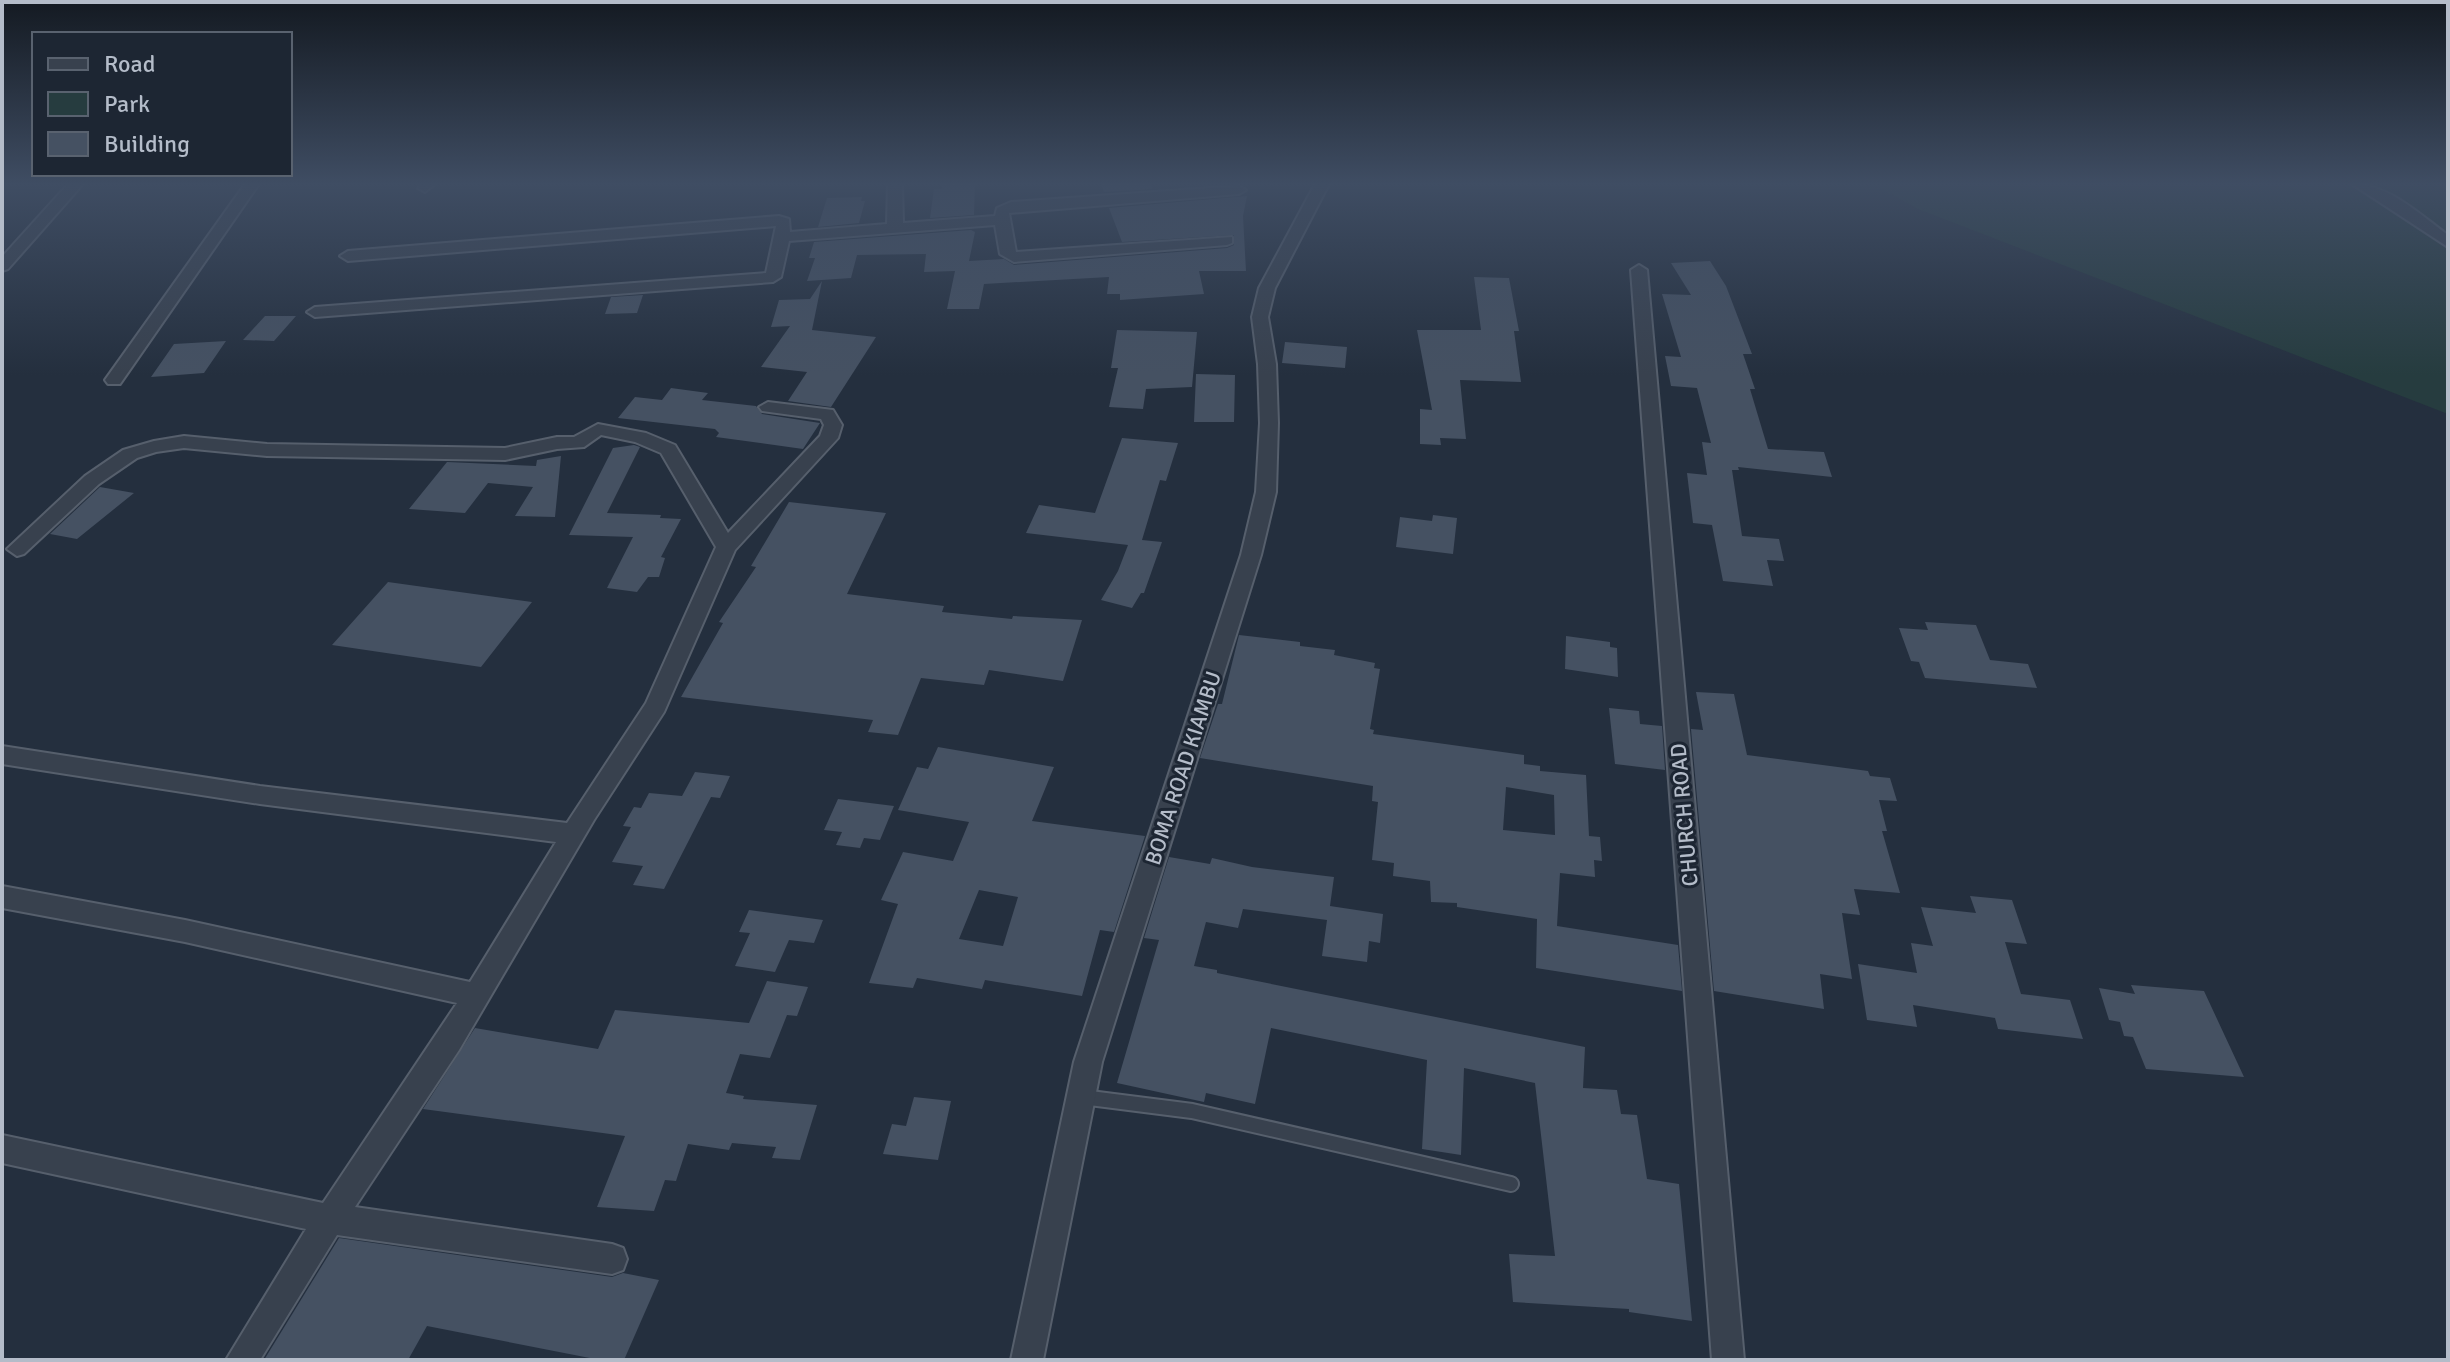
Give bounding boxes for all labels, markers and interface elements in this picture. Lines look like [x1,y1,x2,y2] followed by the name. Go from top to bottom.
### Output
[32,32,292,176] legend
[104,49,155,79] text: Road
[104,89,150,119] text: Park
[104,129,190,159] text: Building
[1139,668,1227,868] street label: BOMA ROAD KIAMBU
[1664,742,1704,888] street label: CHURCH ROAD

